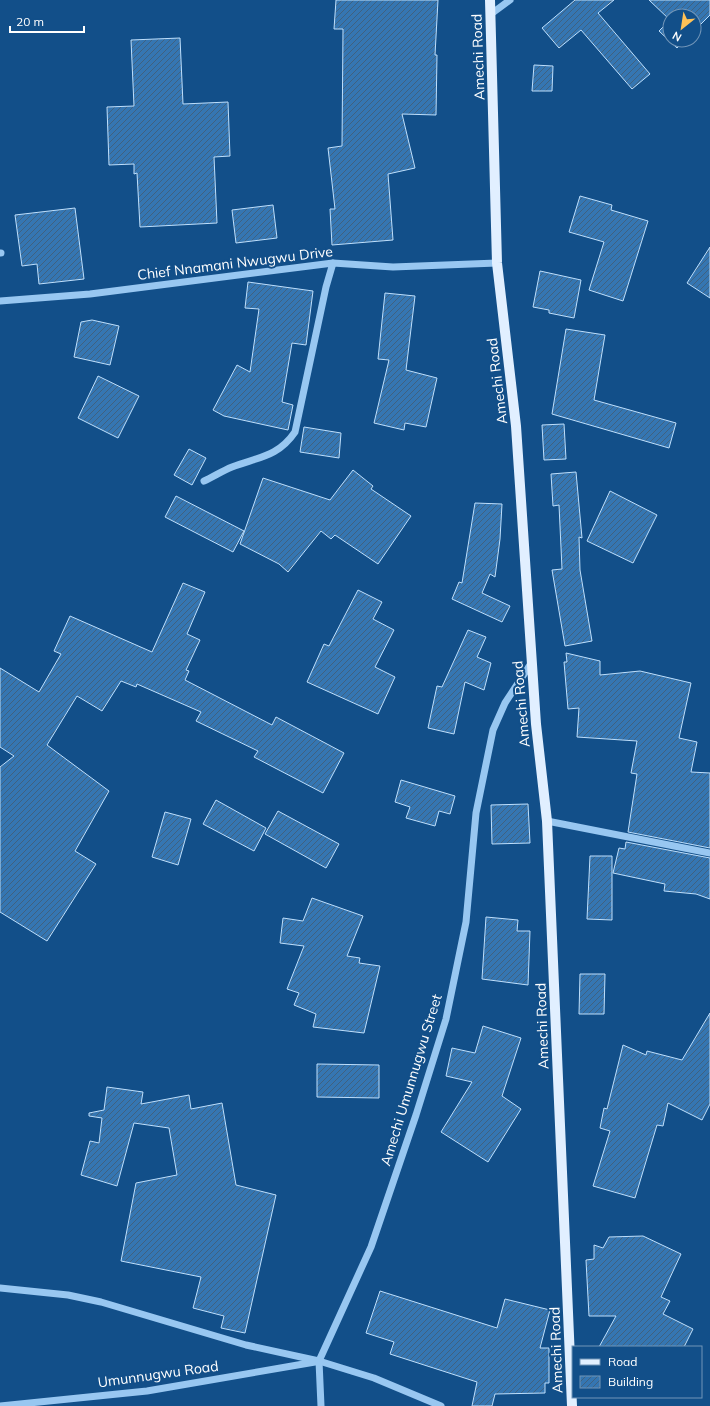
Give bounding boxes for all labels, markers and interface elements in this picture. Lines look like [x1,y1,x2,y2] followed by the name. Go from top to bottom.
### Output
[10,8,84,34] scale bar
[662,8,702,48] north arrow
[467,13,489,101] street label: Amechi Road
[16,14,44,29] text: 20 m
[670,29,684,45] text: N
[136,242,334,284] street label: Chief Nnamani Nwugwu Drive
[483,337,511,425] street label: Amechi Road
[508,660,534,748] street label: Amechi Road
[531,982,553,1070] street label: Amechi Road
[376,992,446,1168] street label: Amechi Umunnugwu Street
[545,1306,567,1394] street label: Amechi Road
[572,1346,702,1398] legend
[608,1354,637,1369] text: Road
[96,1357,220,1391] street label: Umunnugwu Road
[608,1374,653,1389] text: Building

